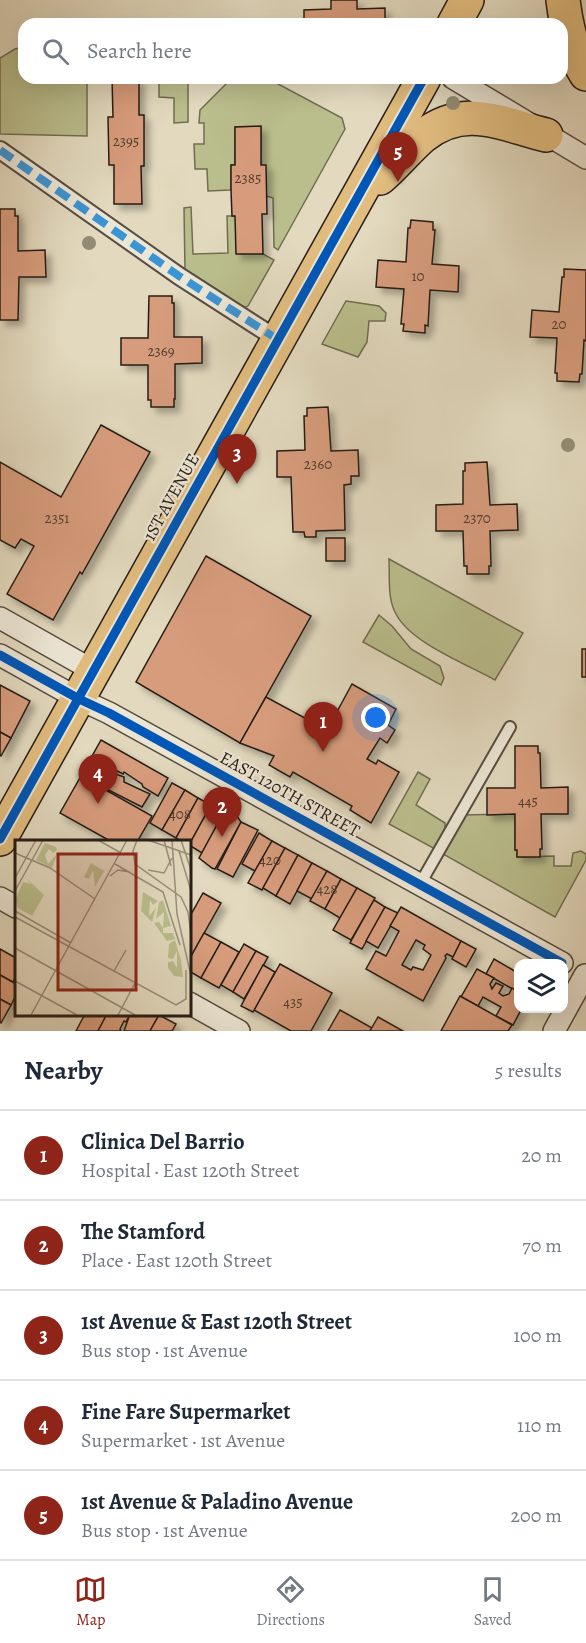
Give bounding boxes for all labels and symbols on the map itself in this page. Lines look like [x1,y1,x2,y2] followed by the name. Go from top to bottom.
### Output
[113,131,139,151] house number: 2395
[378,132,418,182] pin: 5
[234,168,262,188] house number: 2385
[411,266,425,286] house number: 10
[551,314,567,334] house number: 20
[147,341,175,361] house number: 2369
[218,434,256,484] pin: 3
[137,449,205,545] street label: 1ST AVENUE
[304,454,332,474] house number: 2360
[45,508,69,528] house number: 2351
[463,508,491,528] house number: 2370
[304,702,342,752] pin: 1
[361,703,390,732] your location
[216,747,364,841] street label: EAST 120TH STREET
[78,754,118,804] pin: 4
[202,788,242,837] pin: 2
[518,791,538,811] house number: 445
[169,804,191,824] house number: 408
[15,840,190,1016] inset map
[259,850,281,870] house number: 420
[316,879,338,899] house number: 428
[283,992,303,1012] house number: 435

